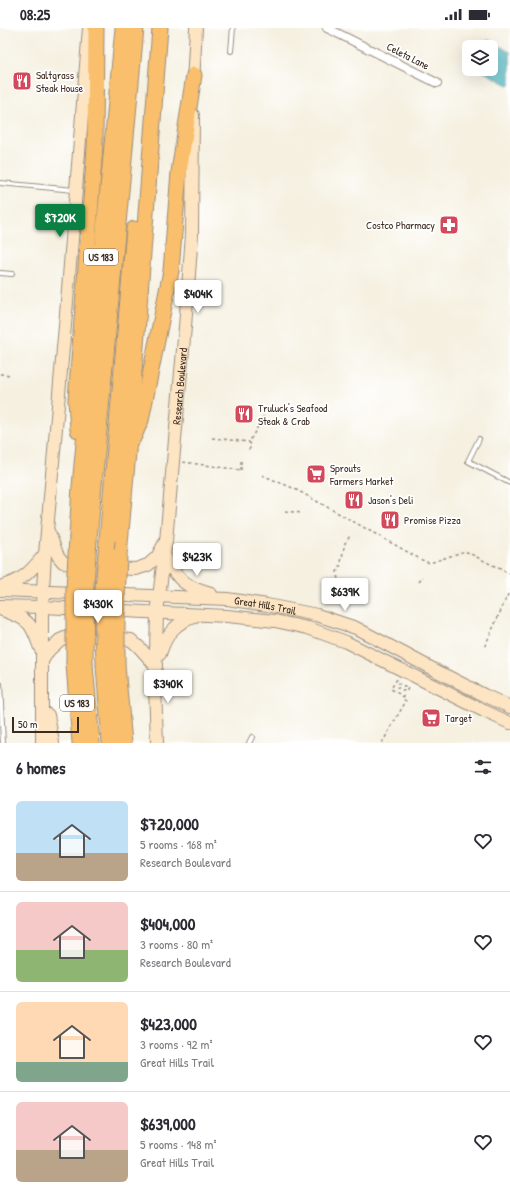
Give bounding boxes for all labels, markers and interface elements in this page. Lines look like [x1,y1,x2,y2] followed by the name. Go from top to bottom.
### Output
[20,4,50,25] text: 08:25
[384,39,432,73] street label: Celeta Lane
[462,40,498,76] map controls
[462,40,498,76] button: layers
[36,68,84,95] place label: Saltgrass Steak House
[11,70,33,92] restaurant icon: Saltgrass Steak House
[32,204,88,238] pin: $720K
[44,208,76,226] text: $720K
[438,214,460,236] pharmacy icon: Costco Pharmacy
[366,218,435,232] place label: Costco Pharmacy
[84,249,118,265] road number: US 183
[170,280,226,314] pin: $404K
[184,284,212,302] text: $404K
[169,347,190,425] street label: Research Boulevard
[258,401,328,428] place label: Truluck's Seafood Steak & Crab
[233,403,255,425] restaurant icon: Truluck's Seafood Steak & Crab
[329,461,394,488] place label: Sprouts Farmers Market
[305,463,327,485] supermarket icon: Sprouts Farmers Market
[343,489,365,511] restaurant icon: Jason's Deli
[368,493,414,507] place label: Jason's Deli
[379,509,401,531] restaurant icon: Promise Pizza
[404,513,461,527] place label: Promise Pizza
[169,543,225,577] pin: $423K
[182,547,212,565] text: $423K
[317,578,373,612] pin: $639K
[330,582,360,600] text: $639K
[70,590,126,624] pin: $430K
[233,593,298,618] street label: Great Hills Trail
[83,594,113,612] text: $430K
[140,670,196,704] pin: $340K
[153,674,183,692] text: $340K
[60,695,94,711] road number: US 183
[420,707,442,729] supermarket icon: Target
[445,711,472,725] place label: Target
[12,715,79,734] scale bar
[18,717,38,731] text: 50 m
[16,756,66,779] text: 6 homes
[472,756,494,778] icon: filters
[140,812,199,835] text: $720,000
[48,817,96,865] icon: home
[472,830,494,852] icon: heart
[140,835,217,853] text: 5 rooms · 168 m²
[140,853,231,871] text: Research Boulevard
[140,912,195,935] text: $404,000
[48,918,96,966] icon: home
[472,931,494,953] icon: heart
[140,935,213,953] text: 3 rooms · 80 m²
[140,953,231,971] text: Research Boulevard
[140,1012,197,1035] text: $423,000
[48,1018,96,1066] icon: home
[472,1031,494,1053] icon: heart
[140,1035,212,1053] text: 3 rooms · 92 m²
[140,1053,214,1071] text: Great Hills Trail
[140,1112,196,1135] text: $639,000
[48,1118,96,1166] icon: home
[472,1131,494,1153] icon: heart
[140,1135,216,1153] text: 5 rooms · 148 m²
[140,1153,214,1171] text: Great Hills Trail

